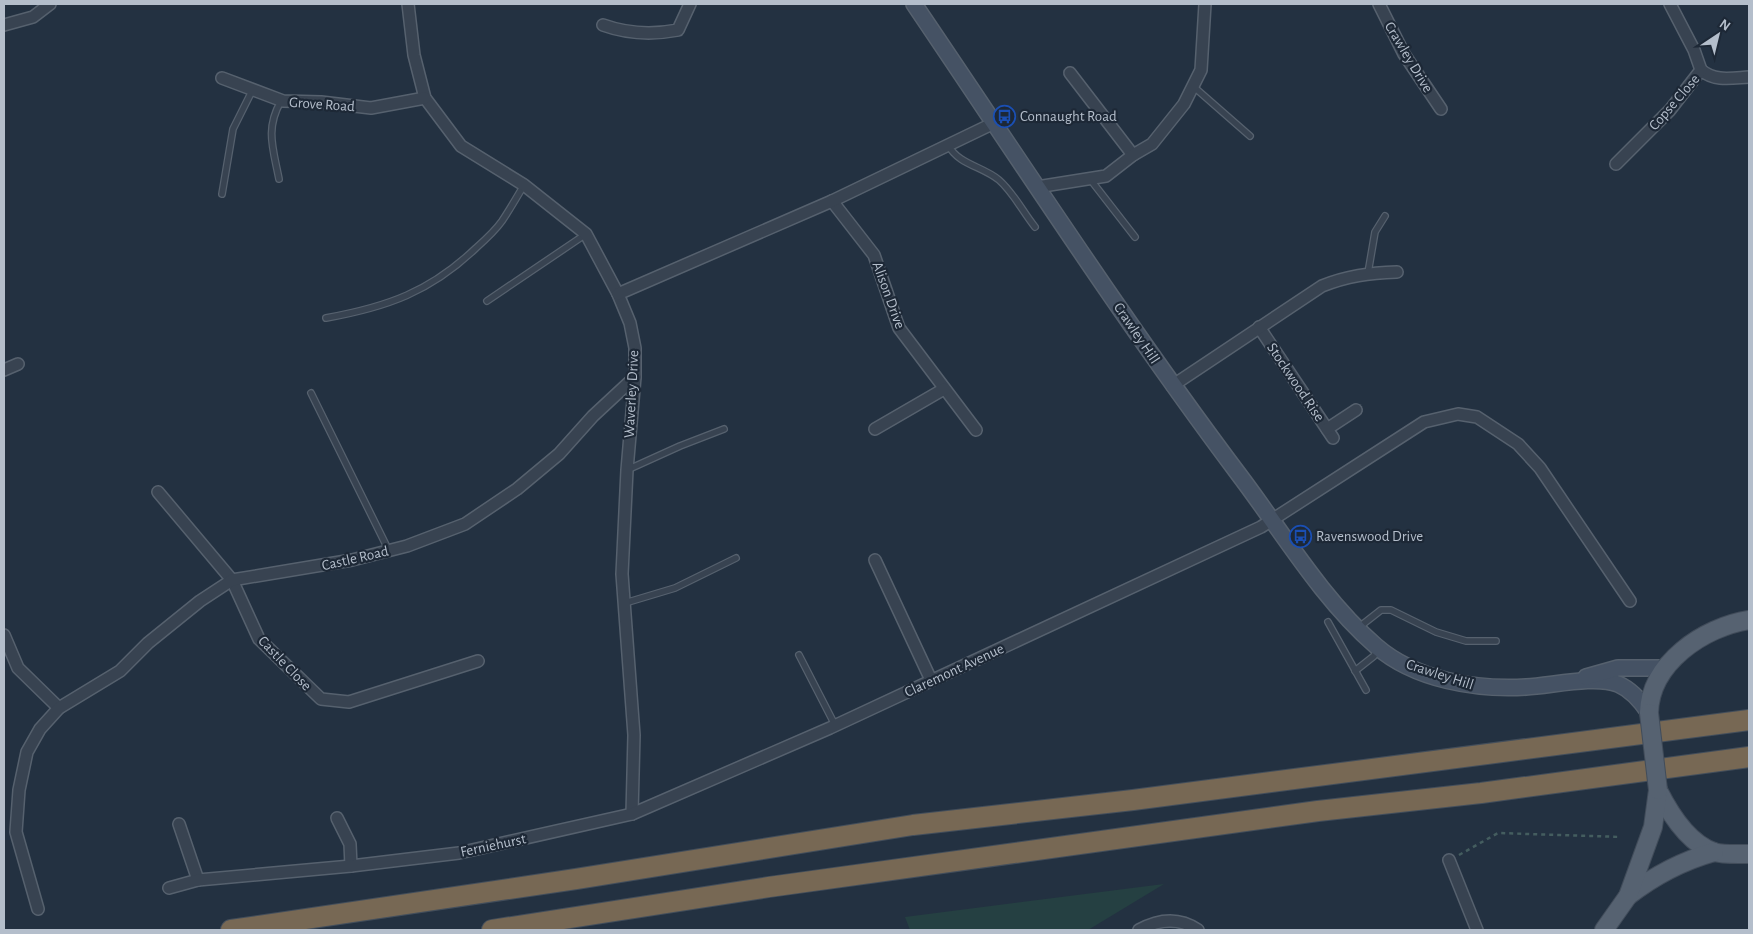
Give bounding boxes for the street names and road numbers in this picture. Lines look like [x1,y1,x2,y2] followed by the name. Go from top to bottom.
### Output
[1382,19,1436,95] street label: Crawley Drive
[1646,71,1703,133] street label: Copse Close
[288,95,356,114] street label: Grove Road
[869,260,908,331] street label: Alison Drive
[1111,300,1162,366] street label: Crawley Hill
[1264,340,1327,424] street label: Stockwood Rise
[622,350,641,438] street label: Waverley Drive
[320,543,390,573] street label: Castle Road
[255,633,314,694] street label: Castle Close
[902,641,1006,700] street label: Claremont Avenue
[1404,657,1475,692] street label: Crawley Hill
[459,831,527,860] street label: Ferniehurst

